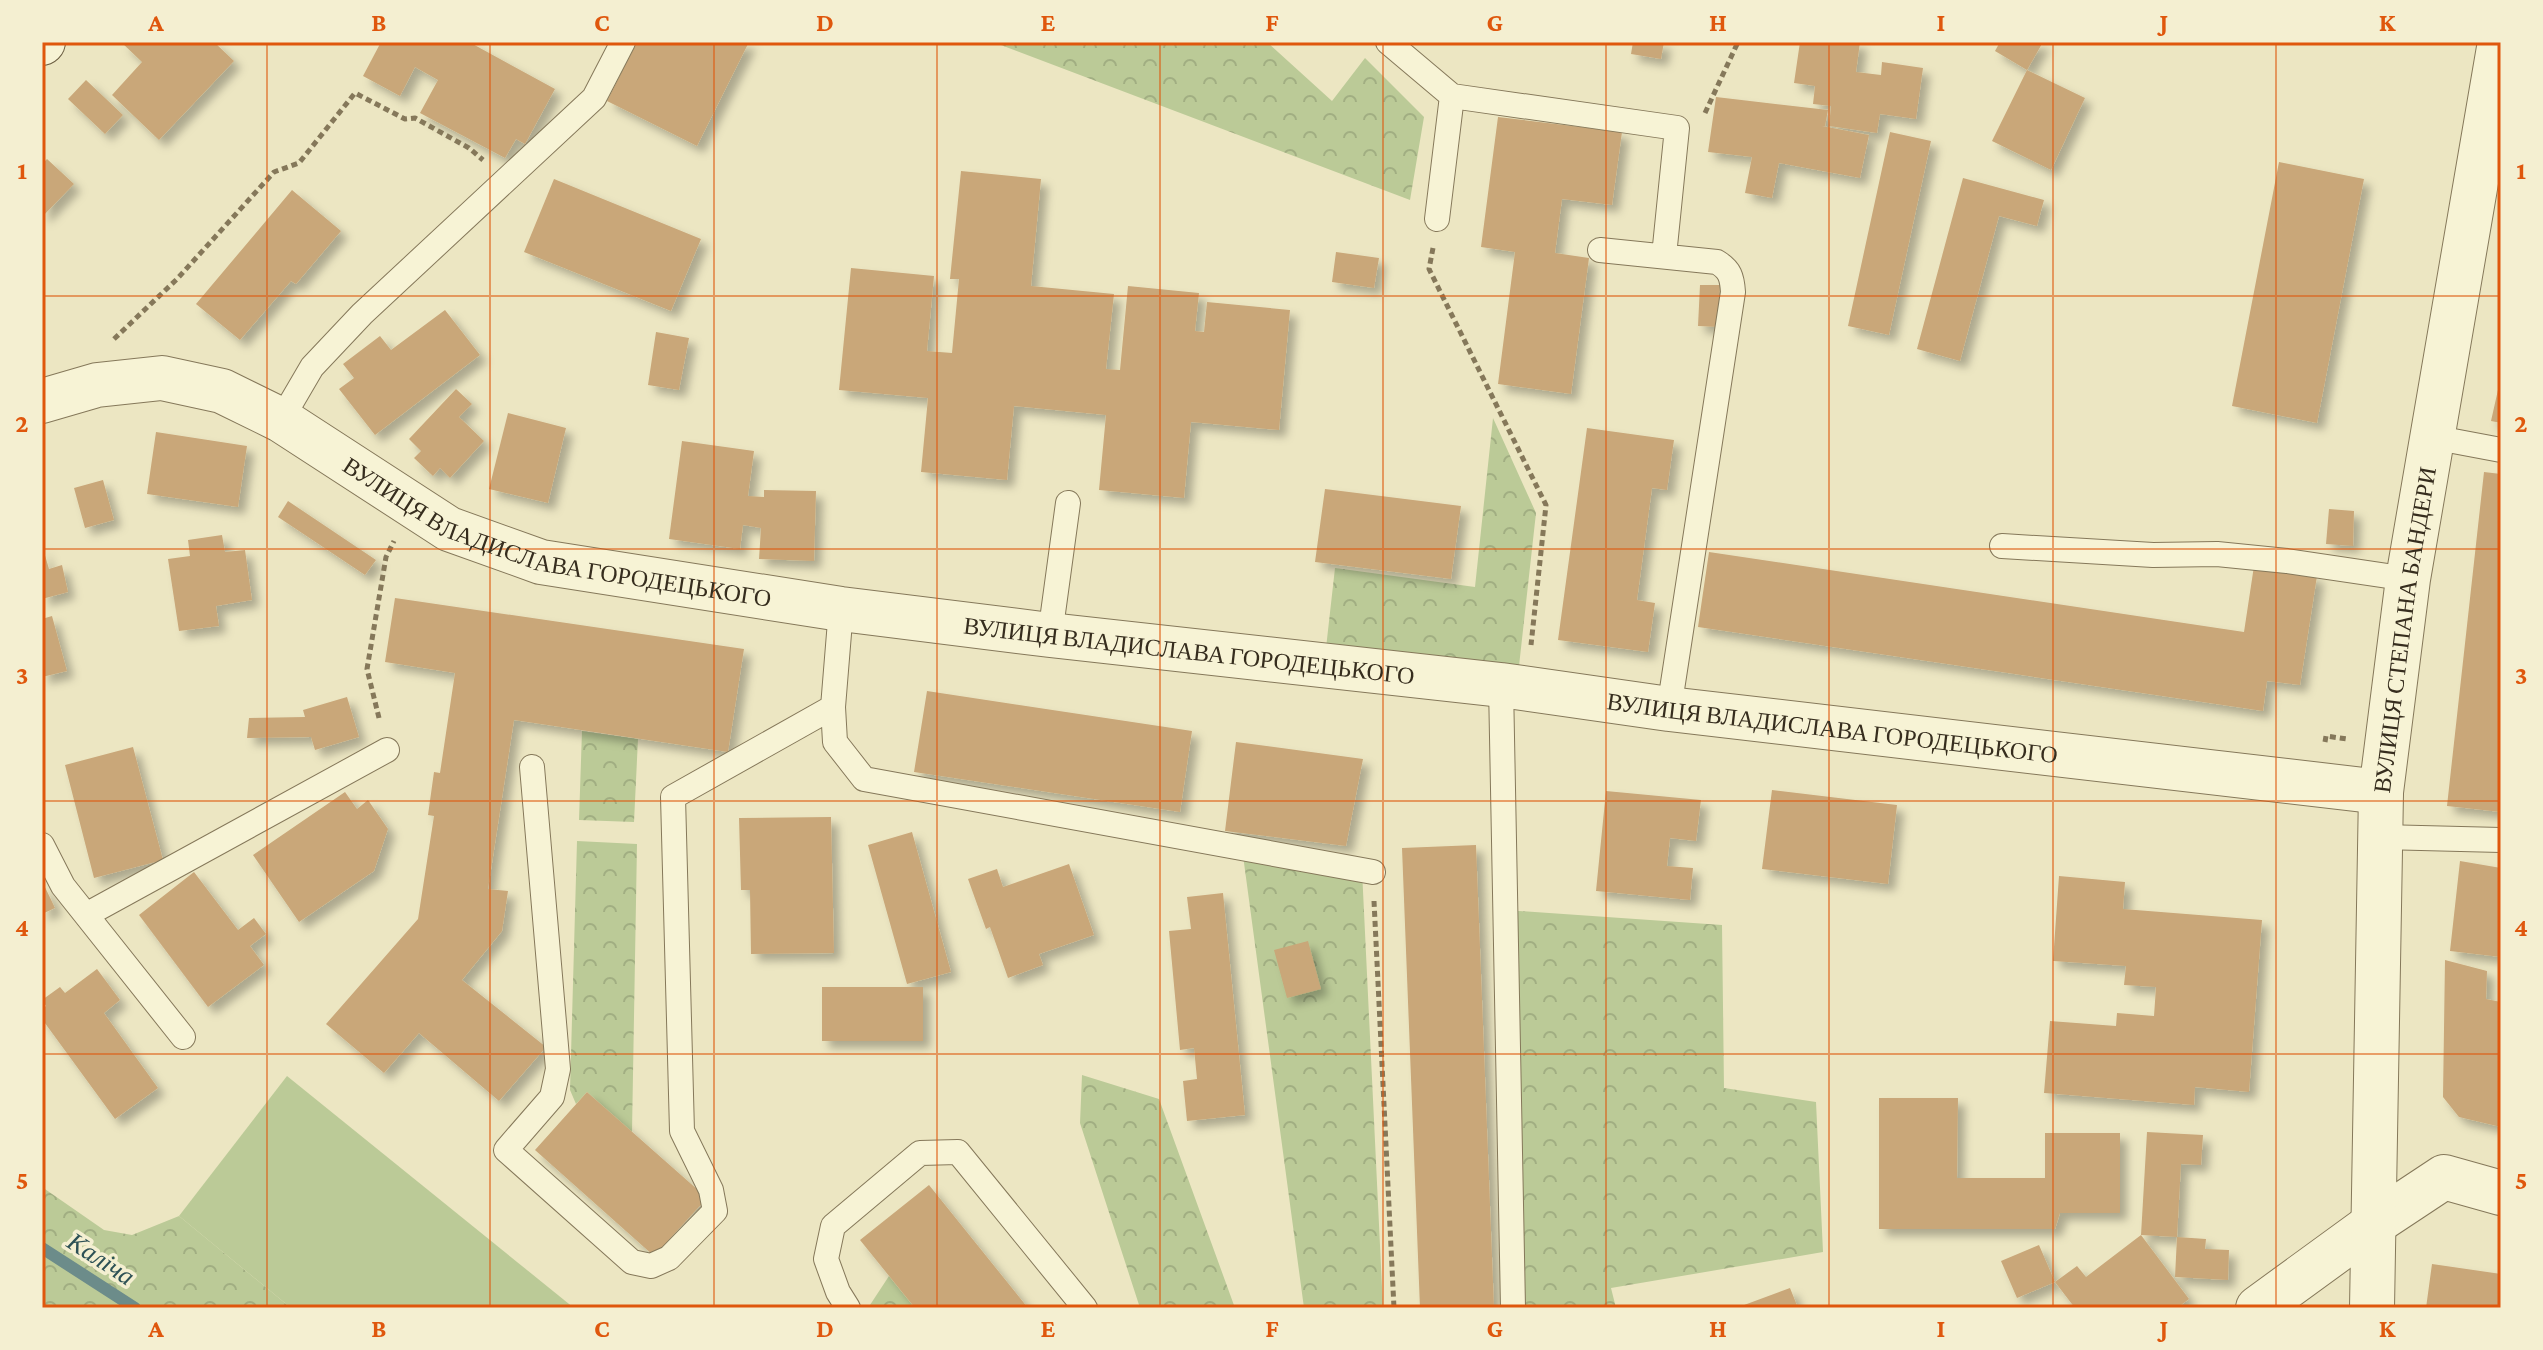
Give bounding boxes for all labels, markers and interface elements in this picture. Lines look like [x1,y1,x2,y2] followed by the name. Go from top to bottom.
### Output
[147,8,164,37] text: A
[371,8,387,37] text: B
[594,8,610,37] text: C
[816,8,834,37] text: D
[1041,8,1056,37] text: E
[1265,8,1279,37] text: F
[1487,8,1503,37] text: G
[1709,8,1727,37] text: H
[1937,8,1945,37] text: I
[2157,8,2168,37] text: J
[2379,8,2396,37] text: K
[17,156,27,185] text: 1
[2516,156,2526,185] text: 1
[15,409,29,438] text: 2
[2514,409,2528,438] text: 2
[339,451,773,611] street label: ВУЛИЦЯ ВЛАДИСЛАВА ГОРОДЕЦЬКОГО
[2368,465,2441,794] street label: ВУЛИЦЯ СТЕПАНА БАНДЕРИ
[962,611,1416,689] street label: ВУЛИЦЯ ВЛАДИСЛАВА ГОРОДЕЦЬКОГО
[16,661,28,690] text: 3
[2515,661,2527,690] text: 3
[1605,687,2059,768] street label: ВУЛИЦЯ ВЛАДИСЛАВА ГОРОДЕЦЬКОГО
[15,913,29,942] text: 4
[2514,913,2528,942] text: 4
[16,1166,28,1195] text: 5
[2515,1166,2527,1195] text: 5
[61,1226,140,1291] water label: Каліча
[147,1314,164,1343] text: A
[371,1314,387,1343] text: B
[594,1314,610,1343] text: C
[816,1314,834,1343] text: D
[1041,1314,1056,1343] text: E
[1265,1314,1279,1343] text: F
[1487,1314,1503,1343] text: G
[1709,1314,1727,1343] text: H
[1937,1314,1945,1343] text: I
[2157,1314,2168,1343] text: J
[2379,1314,2396,1343] text: K

